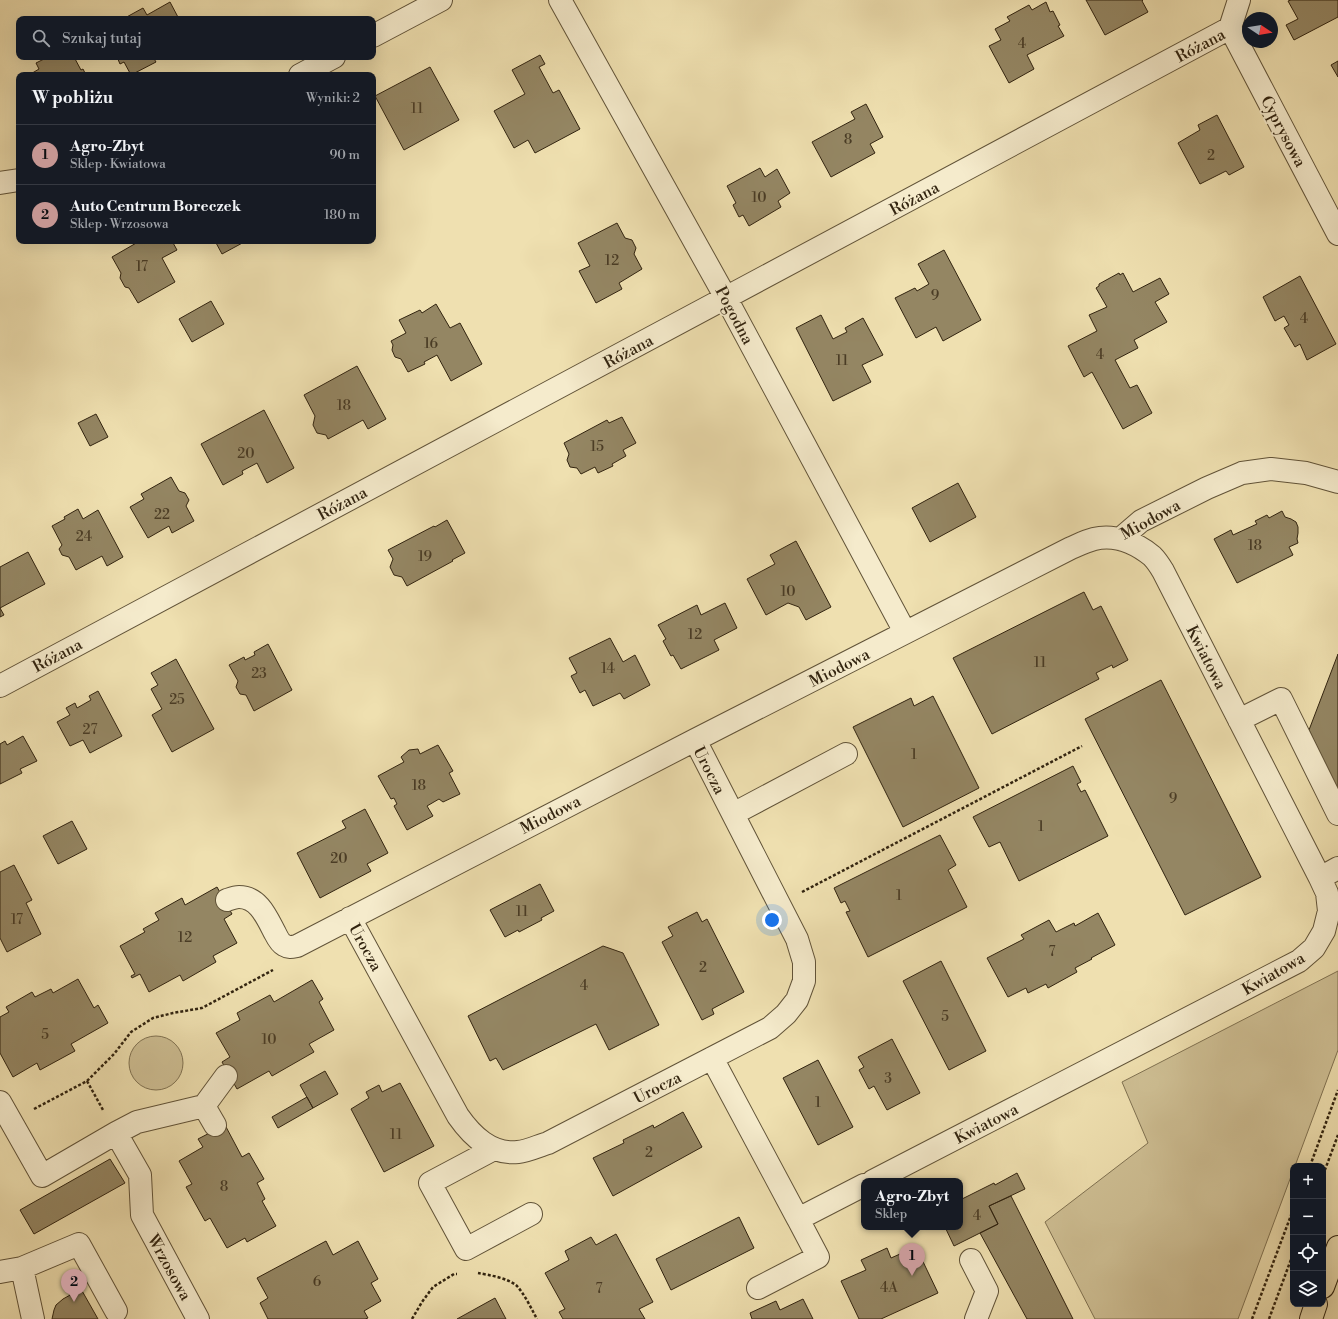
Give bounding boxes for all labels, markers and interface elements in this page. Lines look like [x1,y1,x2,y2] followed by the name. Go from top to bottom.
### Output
[1242,12,1278,48] north arrow
[16,16,376,60] search box
[1172,24,1230,67] street label: Różana
[30,27,52,49] icon: search
[62,29,142,48] text: Szukaj tutaj
[1018,35,1026,53] house number: 4
[32,87,113,109] text: W pobliżu
[306,90,360,106] text: Wyniki: 2
[1256,92,1311,171] street label: Cyprysowa
[411,100,423,118] house number: 11
[844,131,852,149] house number: 8
[70,137,144,156] text: Agro-Zbyt
[42,147,48,163] text: 1
[329,147,360,163] text: 90 m
[1207,147,1215,165] house number: 2
[70,156,166,172] text: Sklep · Kwiatowa
[886,177,944,220] street label: Różana
[752,189,766,207] house number: 10
[70,197,241,216] text: Auto Centrum Boreczek
[41,207,49,223] text: 2
[324,207,360,223] text: 180 m
[70,216,169,232] text: Sklep · Wrzosowa
[605,252,619,270] house number: 12
[136,258,148,276] house number: 17
[711,283,758,349] street label: Pogodna
[931,287,939,305] house number: 9
[1300,310,1308,328] house number: 4
[600,330,658,373] street label: Różana
[424,335,439,353] house number: 16
[1096,346,1104,364] house number: 4
[836,352,848,370] house number: 11
[337,397,351,415] house number: 18
[590,438,604,456] house number: 15
[237,445,255,463] house number: 20
[314,482,372,525] street label: Różana
[1117,495,1185,544] street label: Miodowa
[154,506,170,524] house number: 22
[76,528,92,546] house number: 24
[1248,537,1262,555] house number: 18
[418,548,432,566] house number: 19
[781,583,795,601] house number: 10
[1182,622,1231,694] street label: Kwiatowa
[688,626,702,644] house number: 12
[29,634,87,677] street label: Różana
[806,644,874,692] street label: Miodowa
[1034,654,1046,672] house number: 11
[601,660,615,678] house number: 14
[251,665,267,683] house number: 23
[169,691,185,709] house number: 25
[83,721,97,739] house number: 27
[689,743,730,799] street label: Urocza
[911,746,917,764] house number: 1
[412,777,426,795] house number: 18
[1169,790,1177,808] house number: 9
[517,791,585,839] street label: Miodowa
[1038,818,1044,836] house number: 1
[330,850,348,868] house number: 20
[896,887,902,905] house number: 1
[516,903,528,921] house number: 11
[762,910,782,930] your location
[11,911,23,929] house number: 17
[344,920,387,975] street label: Urocza
[178,929,192,947] house number: 12
[1048,943,1056,961] house number: 7
[1239,947,1309,1000] street label: Kwiatowa
[699,959,707,977] house number: 2
[580,977,588,995] house number: 4
[941,1008,949,1026] house number: 5
[41,1026,49,1044] house number: 5
[262,1031,276,1049] house number: 10
[630,1067,686,1108] street label: Urocza
[884,1070,892,1088] house number: 3
[815,1094,821,1112] house number: 1
[951,1099,1023,1148] street label: Kwiatowa
[390,1126,402,1144] house number: 11
[645,1144,653,1162] house number: 2
[1290,1163,1326,1307] map controls
[1290,1163,1326,1199] button: +
[220,1178,228,1196] house number: 8
[861,1178,963,1230] popup
[875,1187,949,1206] text: Agro-Zbyt
[1290,1199,1326,1235] button: −
[875,1206,907,1222] text: Sklep
[973,1207,981,1225] house number: 4
[142,1230,196,1305] street label: Wrzosowa
[1290,1235,1326,1271] button: locate
[899,1243,925,1276] pin: 1
[61,1269,87,1302] pin: 2
[1290,1271,1326,1307] button: layers
[313,1273,322,1291] house number: 6
[880,1279,898,1297] house number: 4A
[595,1280,603,1298] house number: 7

